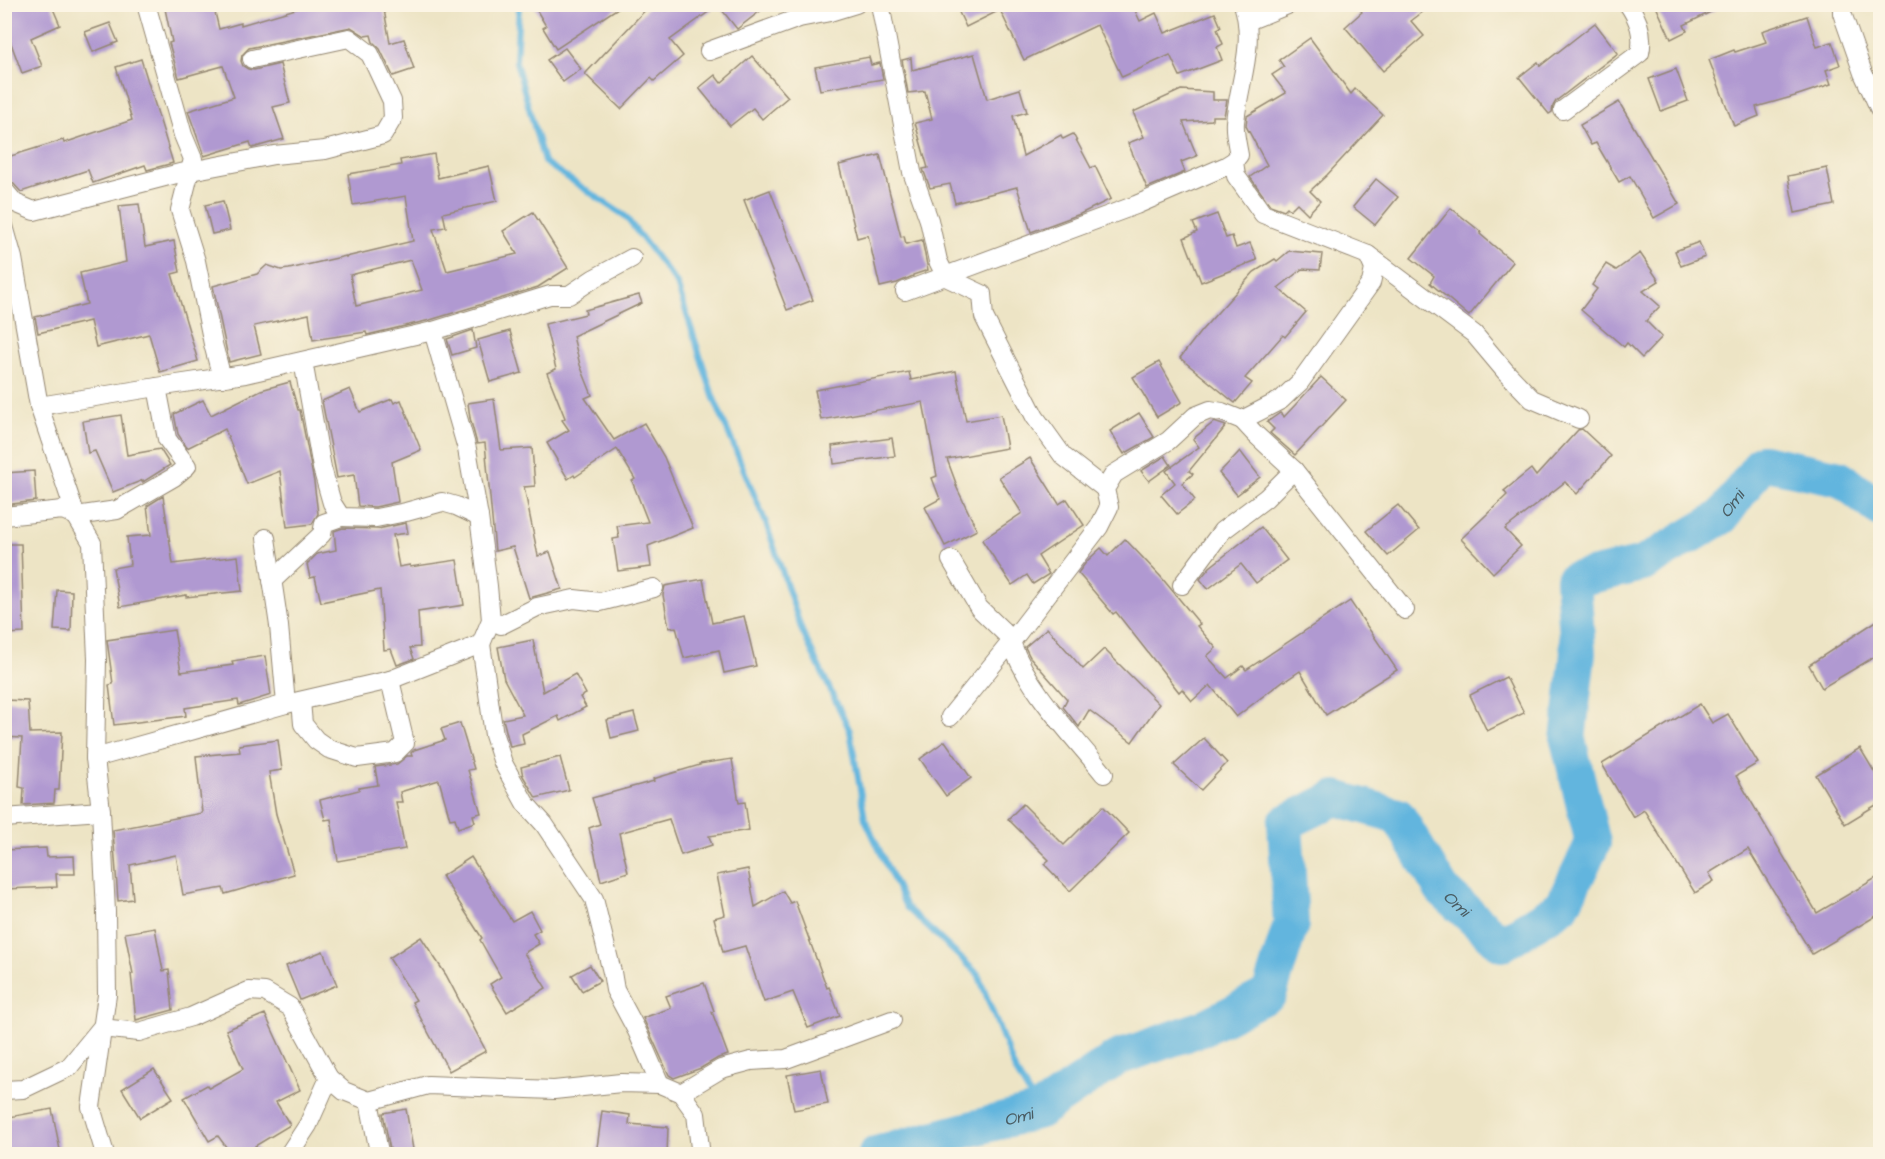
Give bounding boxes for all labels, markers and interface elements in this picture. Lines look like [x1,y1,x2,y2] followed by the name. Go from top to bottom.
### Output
[1713,483,1752,523] water label: Omi
[1438,884,1477,924] water label: Omi
[1001,1100,1037,1132] water label: Omi

